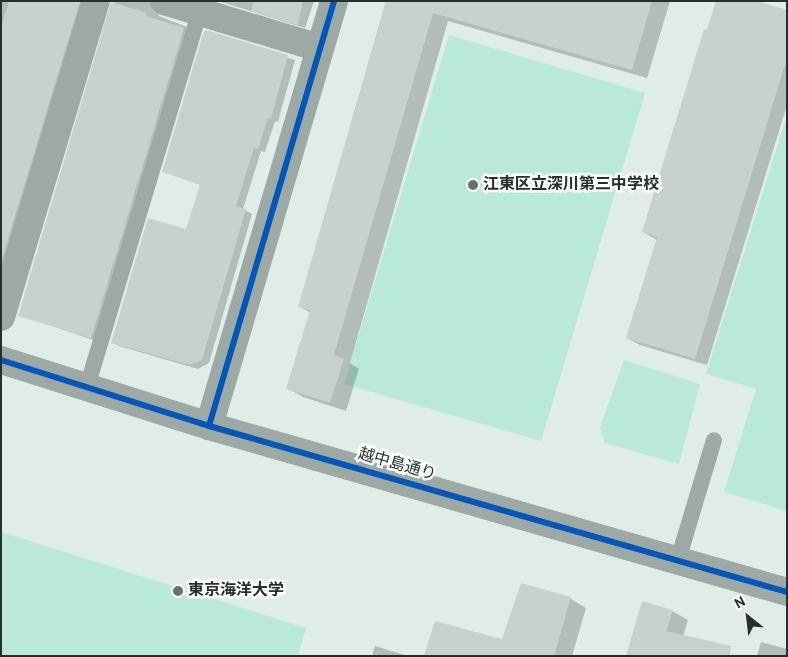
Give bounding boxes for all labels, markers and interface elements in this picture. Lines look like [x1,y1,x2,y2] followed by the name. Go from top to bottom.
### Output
[483,175,659,195] place label: 江東区立深川第三中学校
[467,179,479,191] marker: 江東区立深川第三中学校
[356,445,438,485] street label: 越中島通り
[188,581,284,601] place label: 東京海洋大学
[172,585,184,597] marker: 東京海洋大学
[723,592,773,642] north arrow
[732,594,749,613] text: N

